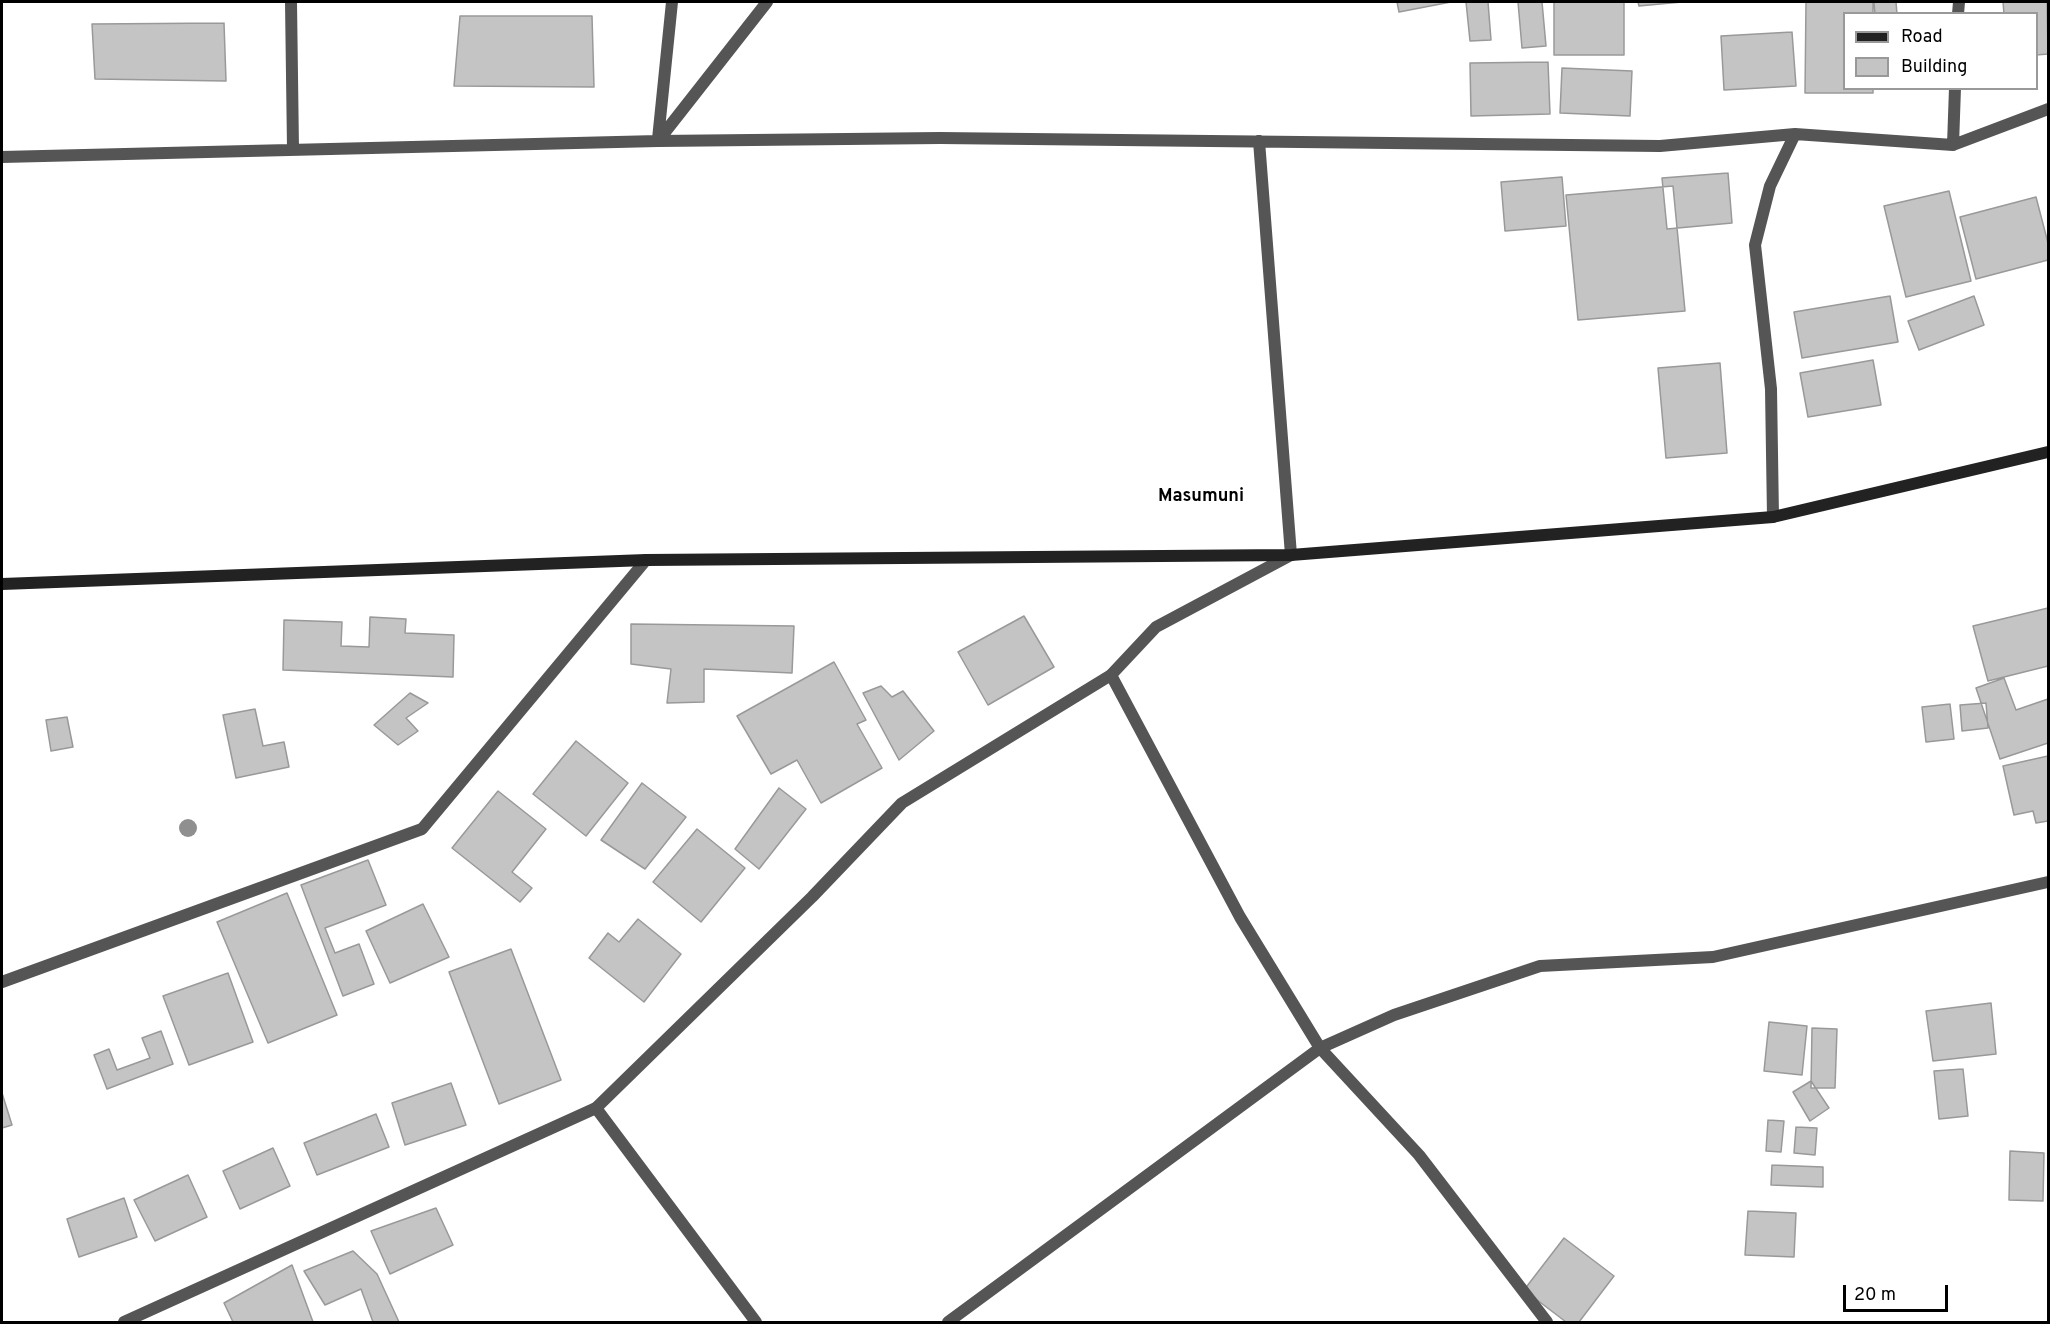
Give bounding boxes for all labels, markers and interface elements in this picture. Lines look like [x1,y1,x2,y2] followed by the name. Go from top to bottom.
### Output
[1843,12,2038,90] legend
[1901,26,1943,49] text: Road
[1901,56,1967,79] text: Building
[1158,486,1244,508] district label: Masumuni
[1846,1273,1951,1311] scale bar
[1854,1284,1896,1307] text: 20 m

